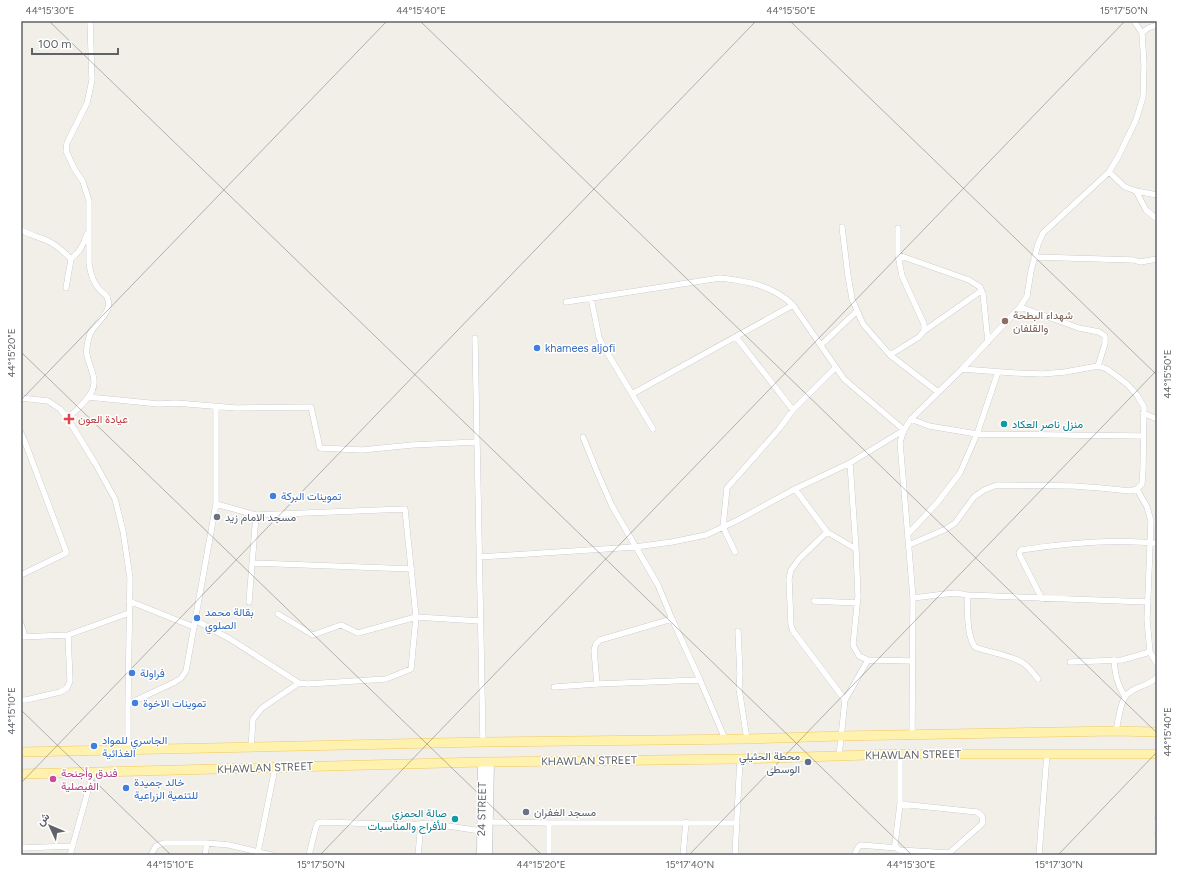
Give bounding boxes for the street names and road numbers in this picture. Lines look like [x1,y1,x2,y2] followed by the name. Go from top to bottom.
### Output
[865,748,961,762] street label: KHAWLAN STREET
[541,754,637,768] street label: KHAWLAN STREET
[217,760,313,776] street label: KHAWLAN STREET
[475,782,489,836] street label: 24 STREET

